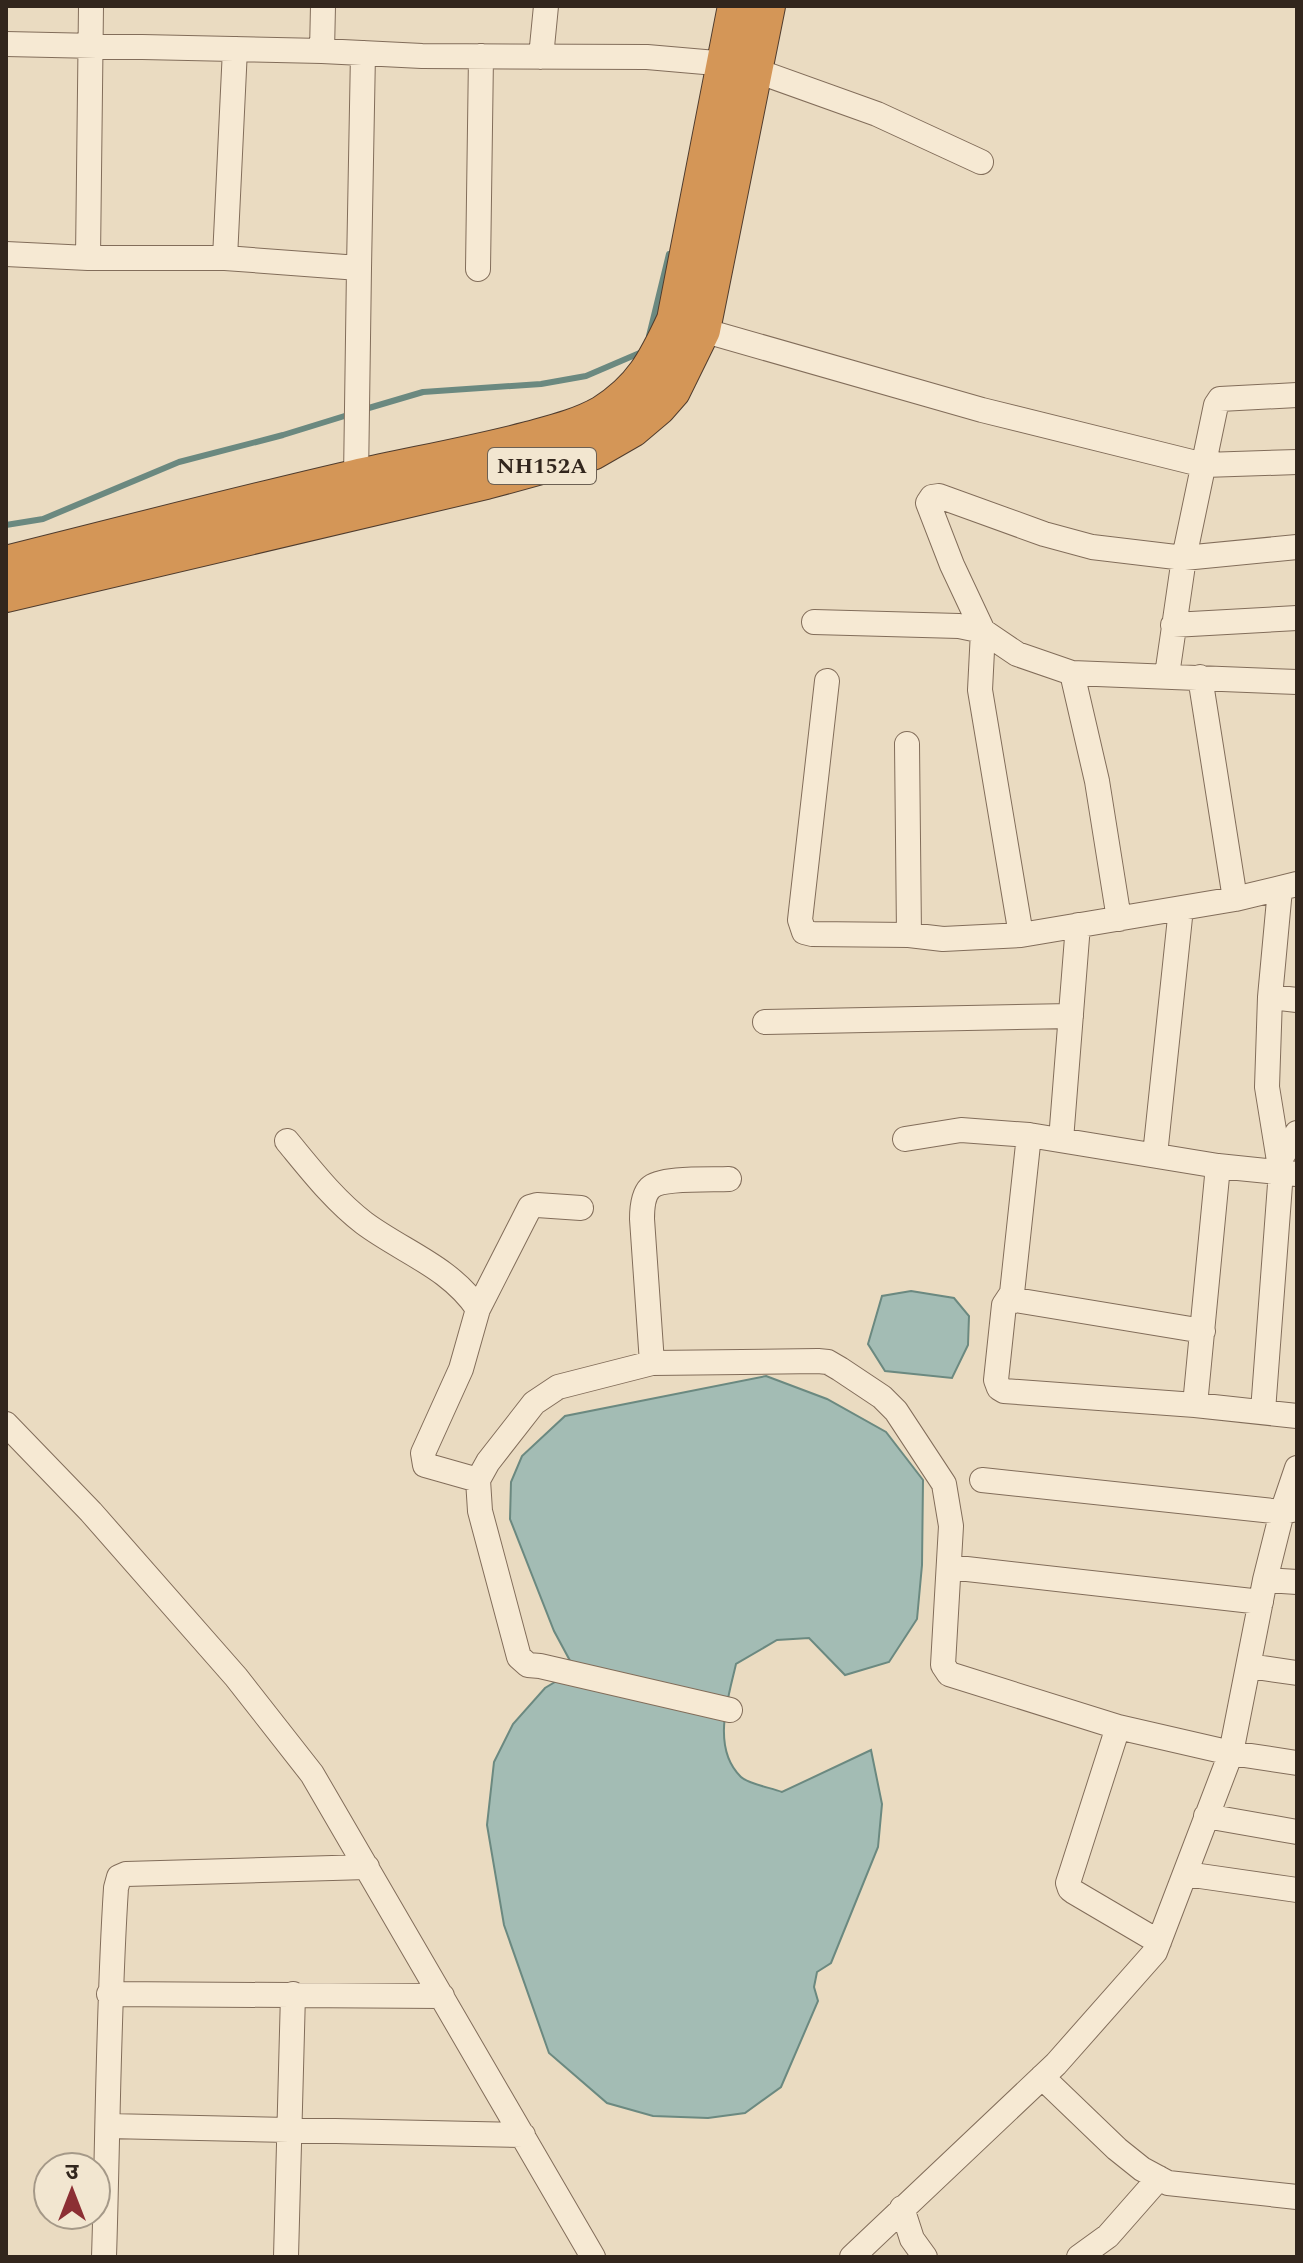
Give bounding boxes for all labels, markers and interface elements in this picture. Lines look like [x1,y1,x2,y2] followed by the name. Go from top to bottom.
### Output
[488,448,596,484] road number: NH152A
[32,2151,112,2231] north arrow
[66,2156,80,2189] text: उ

